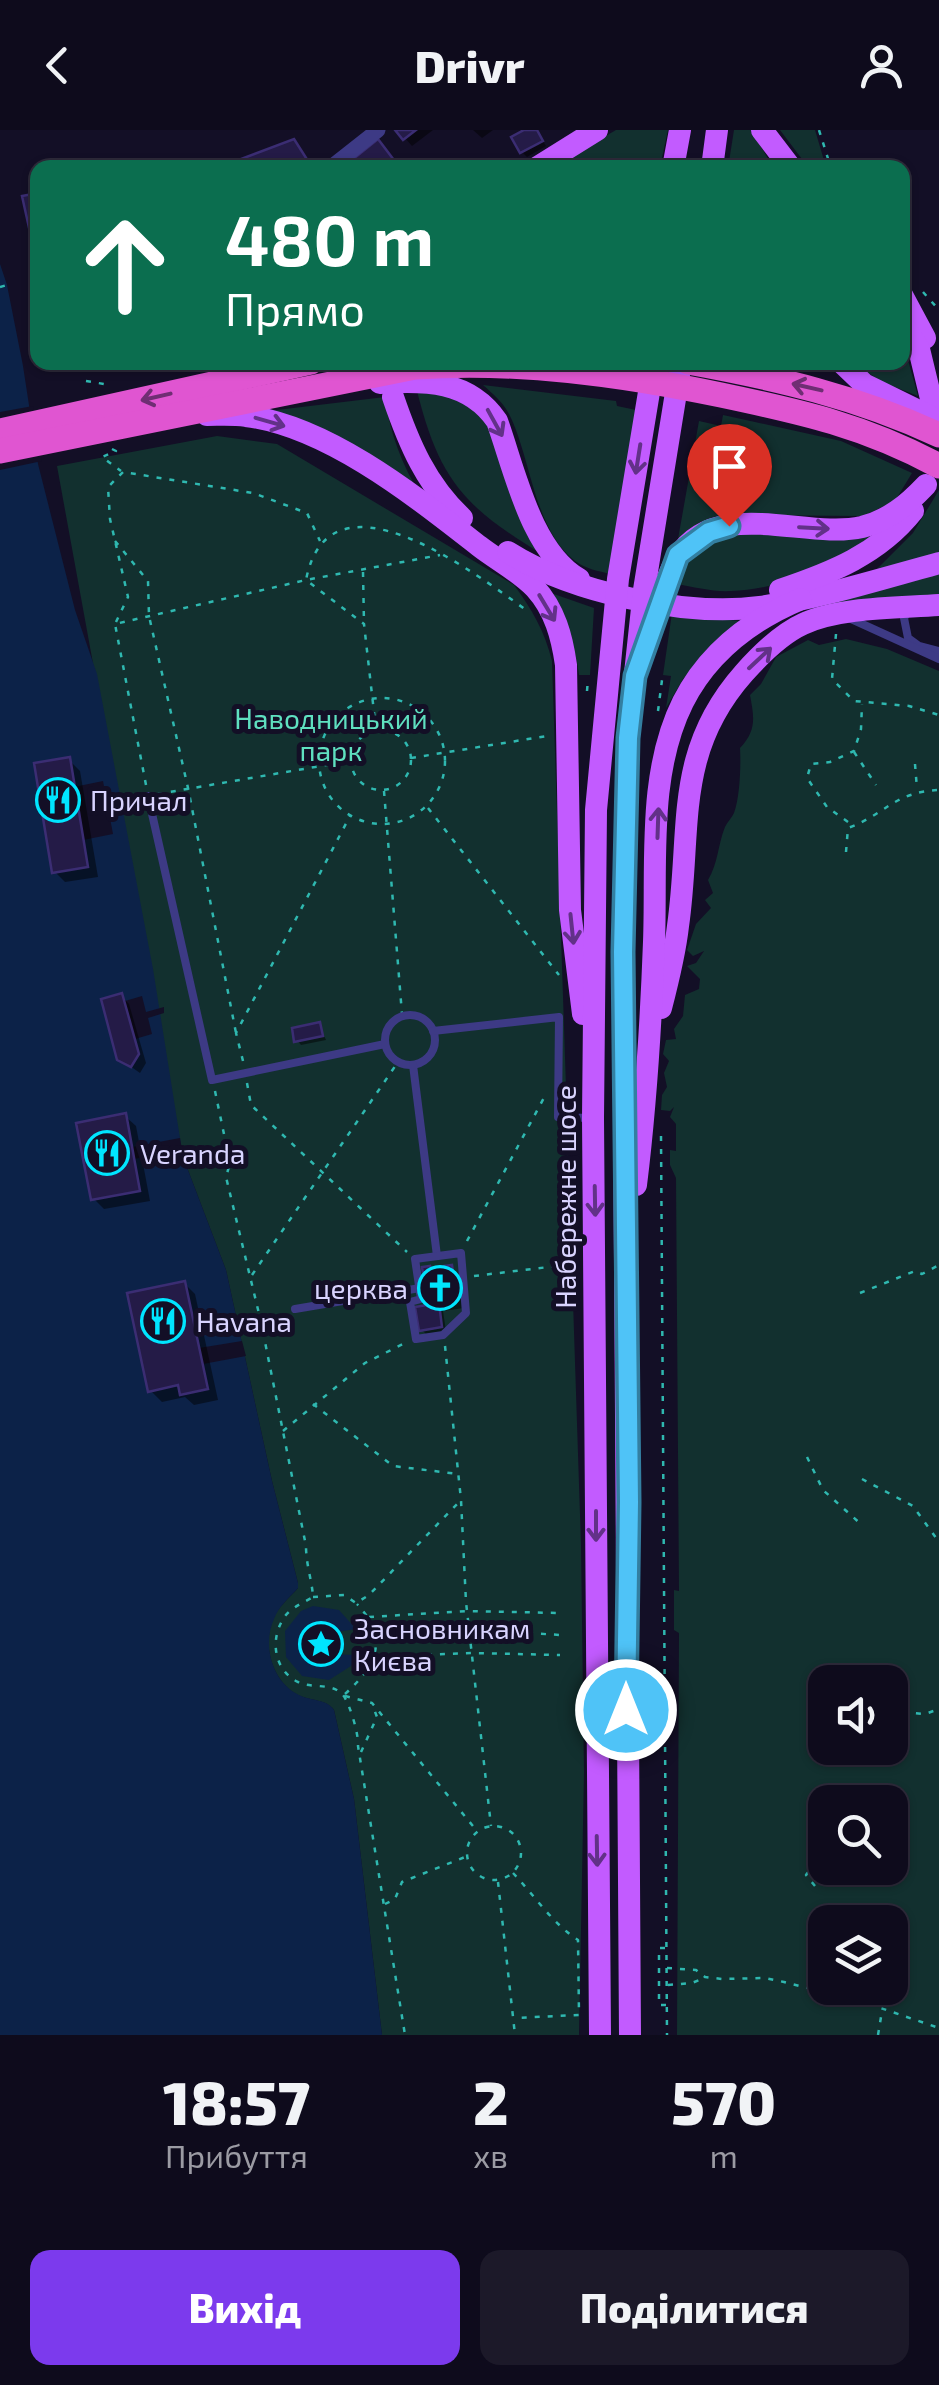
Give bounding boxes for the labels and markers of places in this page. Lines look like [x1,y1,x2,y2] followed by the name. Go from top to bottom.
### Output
[687,424,772,527] pin
[35,777,81,823] restaurant icon: Причал
[90,783,188,817] place label: Причал
[84,1130,130,1176] restaurant icon: Veranda
[140,1136,245,1170] place label: Veranda
[417,1265,463,1311] church icon: церква
[314,1271,408,1305] place label: церква
[140,1298,186,1344] restaurant icon: Havana
[196,1304,292,1338] place label: Havana
[354,1611,531,1677] place label: Засновникам Києва
[298,1621,344,1667] place icon: Засновникам Києва

